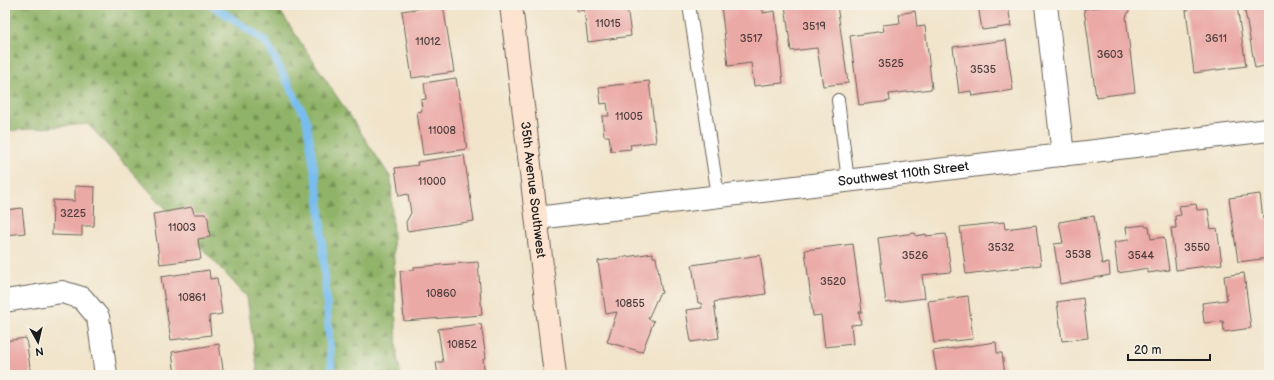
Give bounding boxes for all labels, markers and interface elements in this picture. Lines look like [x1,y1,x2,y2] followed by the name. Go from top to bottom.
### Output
[595,17,621,30] house number: 11015
[802,20,826,33] house number: 3519
[740,32,763,45] house number: 3517
[1205,32,1227,45] house number: 3611
[415,35,441,48] house number: 11012
[1097,48,1124,61] house number: 3603
[878,57,904,70] house number: 3525
[970,63,996,76] house number: 3535
[615,110,643,123] house number: 11005
[517,121,549,259] street label: 35th Avenue Southwest
[428,124,456,137] house number: 11008
[837,158,970,190] street label: Southwest 110th Street
[418,175,446,188] house number: 11000
[60,207,86,220] house number: 3225
[168,221,196,234] house number: 11003
[988,241,1015,254] house number: 3532
[1184,241,1210,254] house number: 3550
[1065,248,1091,261] house number: 3538
[902,249,928,262] house number: 3526
[1128,249,1155,262] house number: 3544
[820,275,847,288] house number: 3520
[426,287,457,300] house number: 10860
[178,291,206,304] house number: 10861
[615,297,645,310] house number: 10855
[18,322,58,362] north arrow
[1128,336,1210,362] scale bar
[447,338,477,351] house number: 10852
[1134,343,1161,358] text: 20 m
[34,344,44,358] text: N

